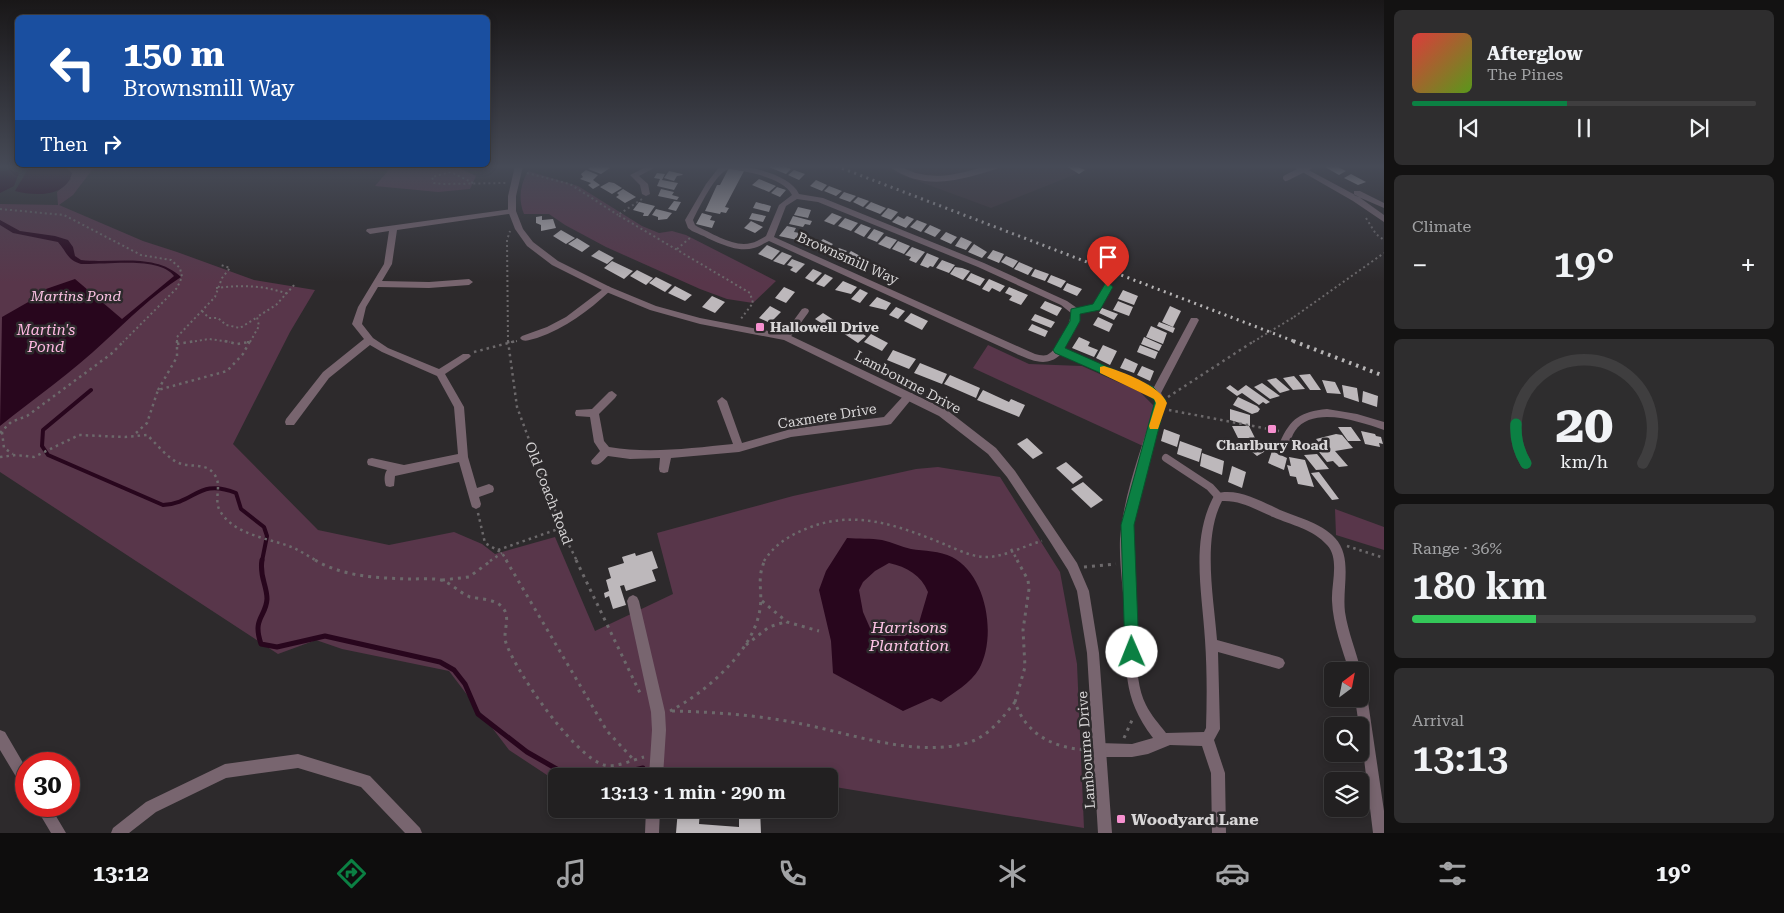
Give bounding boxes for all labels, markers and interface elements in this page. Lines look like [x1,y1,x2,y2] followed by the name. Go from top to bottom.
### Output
[123,34,224,75] text: 150 m
[40,35,105,100] icon: left
[1487,42,1583,65] text: Afterglow
[1487,65,1563,84] text: The Pines
[123,76,294,101] text: Brownsmill Way
[1455,114,1483,142] icon: previous
[1570,114,1598,142] icon: pause
[1685,114,1713,142] icon: next
[98,130,126,158] icon: right
[40,133,88,156] text: Then
[1412,217,1471,236] text: Climate
[795,228,902,288] street label: Brownsmill Way
[1087,236,1129,287] pin
[1553,242,1615,286] text: 19°
[1094,243,1122,271] icon: arrive
[1412,249,1428,282] text: −
[1740,249,1756,282] text: +
[30,288,121,304] park label: Martins Pond
[770,319,879,335] place label: Hallowell Drive
[16,321,75,356] water label: Martin's Pond
[754,321,766,333] marker: Hallowell Drive
[852,347,964,417] street label: Lambourne Drive
[1555,394,1613,455] text: 20
[776,400,878,432] street label: Caxmere Drive
[1266,423,1278,435] marker: Charlbury Road
[1216,437,1329,453] place label: Charlbury Road
[522,439,576,547] street label: Old Coach Road
[1560,451,1608,472] text: km/h
[1412,539,1502,558] text: Range · 36%
[1412,564,1547,608] text: 180 km
[868,618,949,655] park label: Harrisons Plantation
[1105,625,1157,677] position arrow
[1324,662,1369,708] north arrow
[1324,662,1369,817] map controls
[1074,690,1098,809] street label: Lambourne Drive
[1412,711,1464,730] text: Arrival
[1324,717,1369,762] button: search
[1412,736,1508,780] text: 13:13
[15,752,80,817] speed limit sign: 30
[1324,772,1369,817] button: layers
[600,781,786,804] text: 13:13 · 1 min · 290 m
[1131,810,1259,829] place label: Woodyard Lane
[1115,813,1127,825] marker: Woodyard Lane
[334,856,369,891] icon: directions
[554,856,589,891] icon: music
[775,856,810,891] icon: phone
[995,856,1030,891] icon: climate
[1215,856,1250,891] icon: car
[1435,856,1470,891] icon: filters
[93,861,149,886] text: 13:12
[1656,861,1691,886] text: 19°

